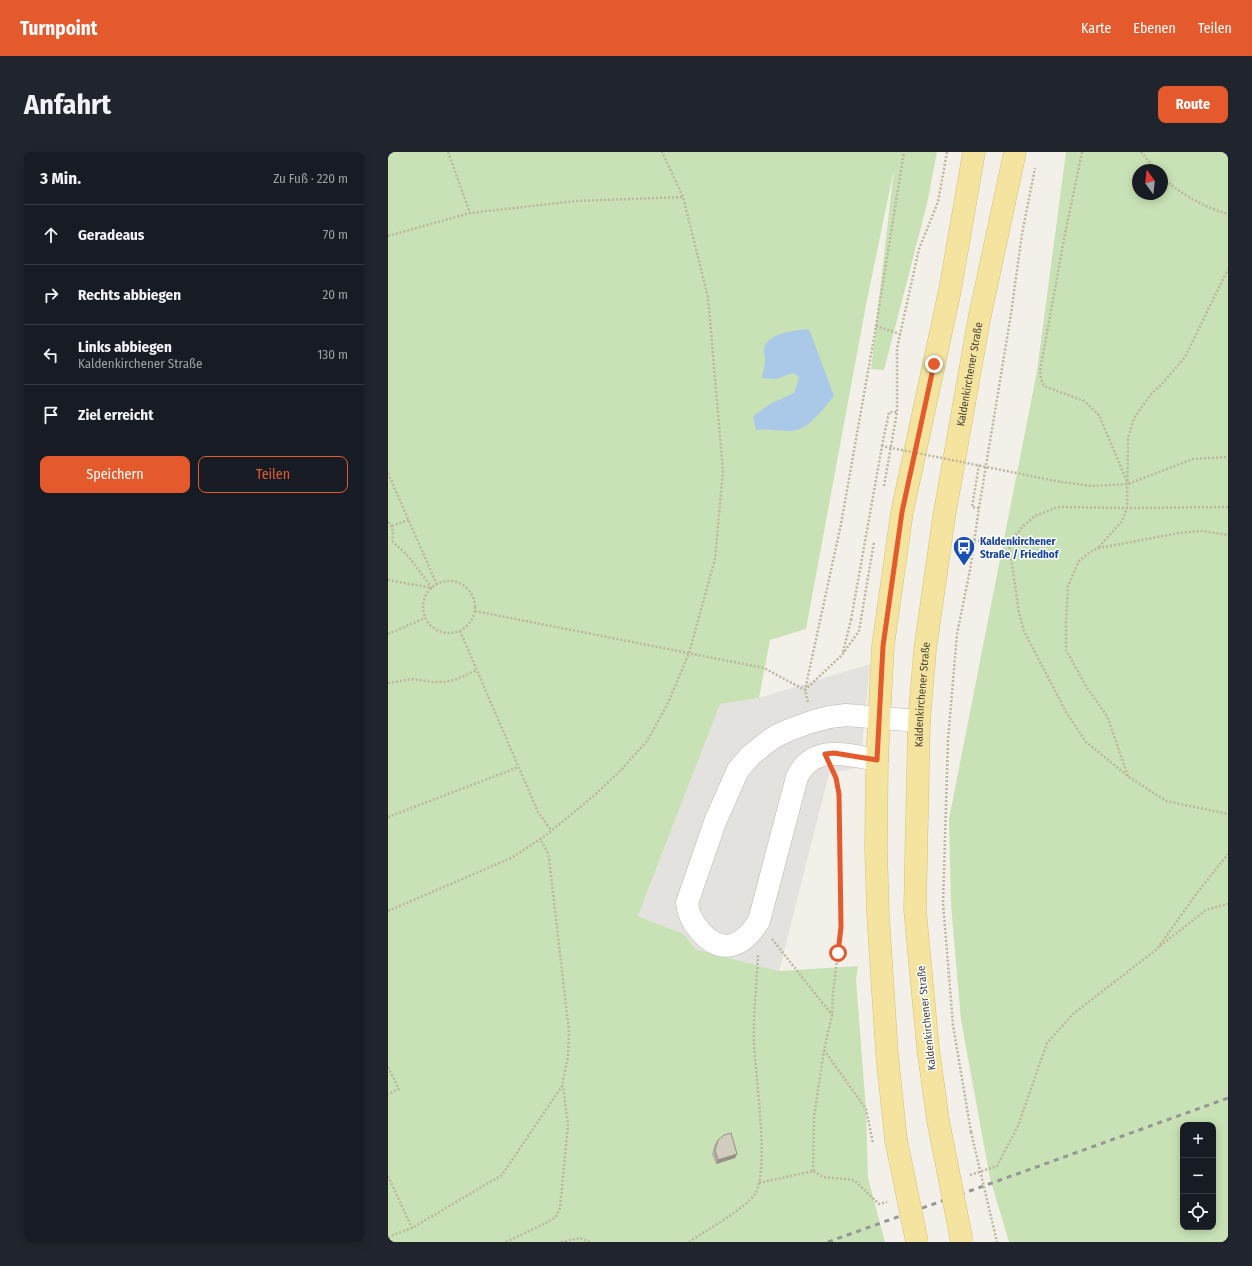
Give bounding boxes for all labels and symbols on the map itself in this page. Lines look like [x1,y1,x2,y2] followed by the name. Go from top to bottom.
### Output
[1132,164,1168,200] north arrow
[954,321,985,427] street label: Kaldenkirchener Straße
[925,355,943,373] route end
[951,534,977,567] bus stop icon: Kaldenkirchener Straße / Friedhof
[980,535,1060,561] place label: Kaldenkirchener Straße / Friedhof
[912,641,933,747] street label: Kaldenkirchener Straße
[829,944,847,962] route start
[915,965,938,1071] street label: Kaldenkirchener Straße

